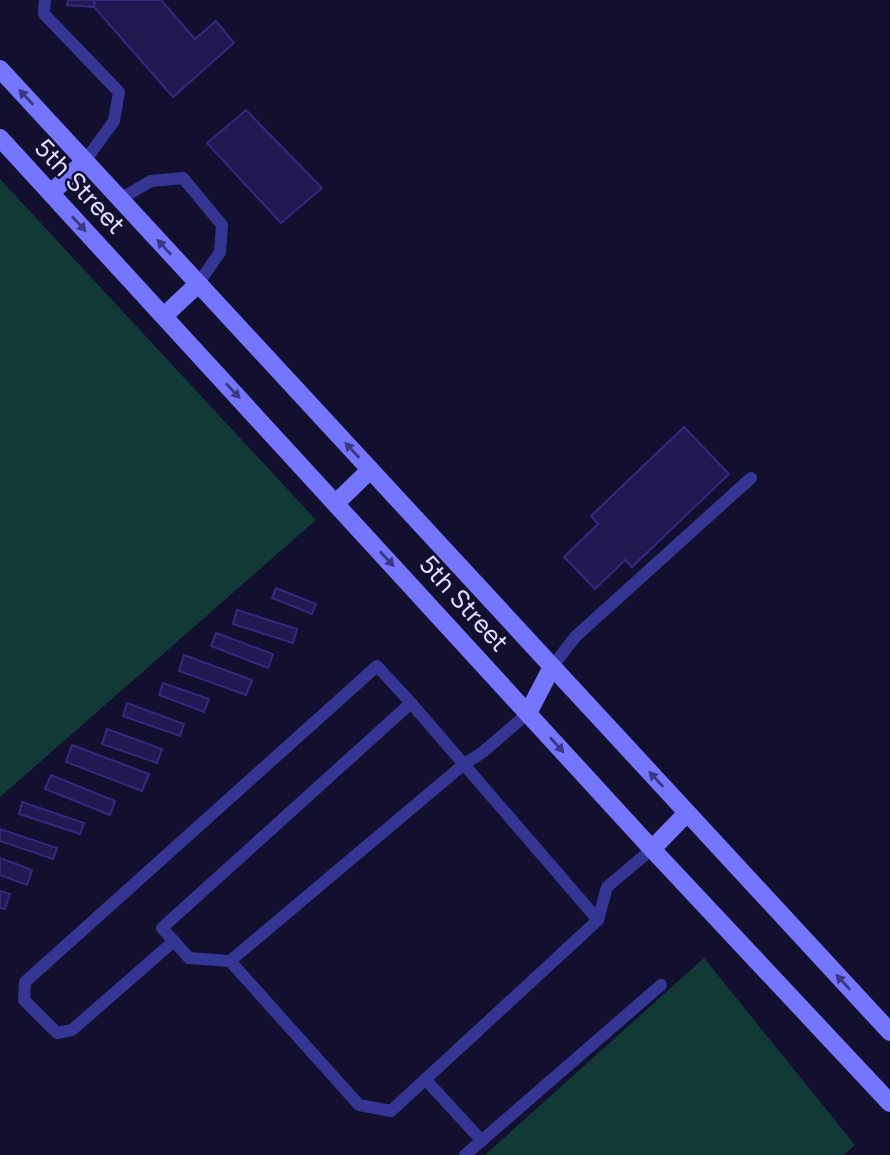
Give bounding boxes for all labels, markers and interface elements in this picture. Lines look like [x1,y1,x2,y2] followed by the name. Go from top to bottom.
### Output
[18,88,34,106] one-way arrow
[28,132,132,240] street label: 5th Street
[71,215,87,232] one-way arrow
[156,238,172,256] one-way arrow
[225,382,241,399] one-way arrow
[344,442,360,459] one-way arrow
[412,548,516,658] street label: 5th Street
[379,550,395,567] one-way arrow
[549,736,565,753] one-way arrow
[648,771,664,788] one-way arrow
[836,974,852,991] one-way arrow

